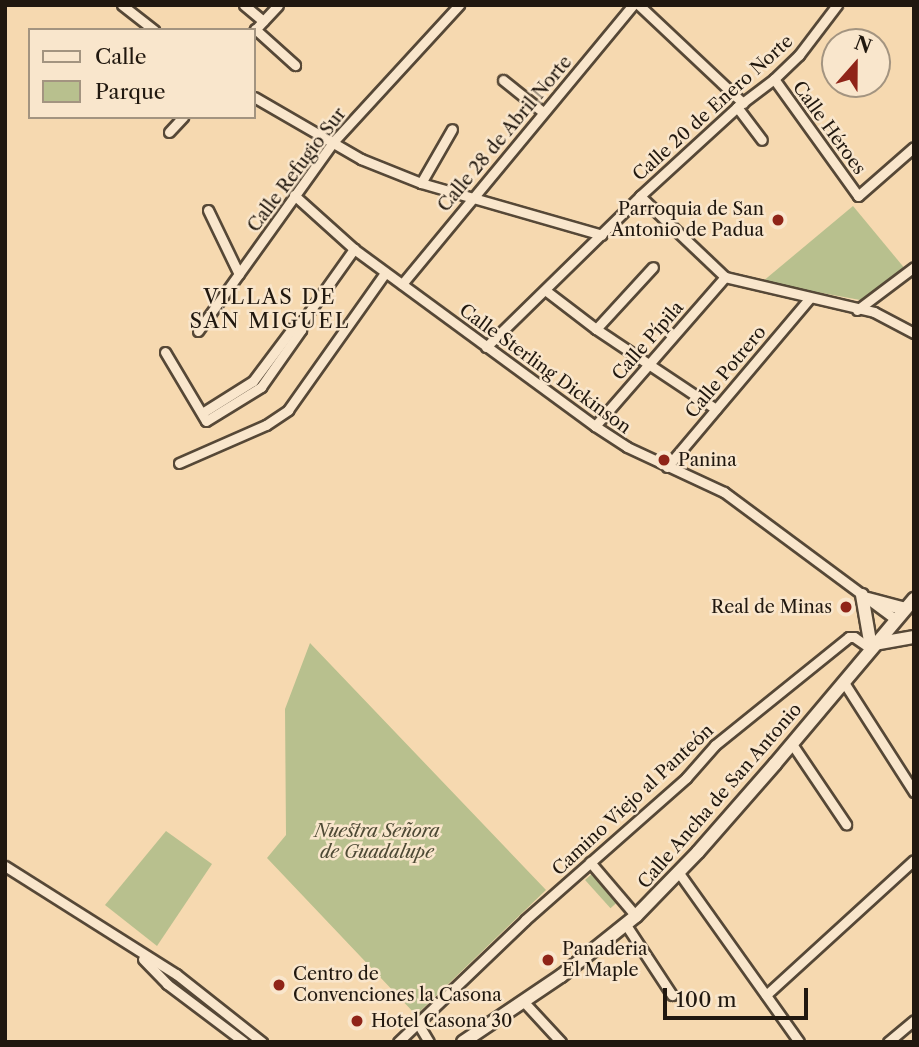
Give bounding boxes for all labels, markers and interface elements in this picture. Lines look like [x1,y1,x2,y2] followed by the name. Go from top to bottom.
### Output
[28,28,256,119] legend
[821,28,891,98] north arrow
[629,30,797,186] street label: Calle 20 de Enero Norte
[851,31,875,58] text: N
[95,44,147,69] text: Calle
[433,51,577,217] street label: Calle 28 de Abril Norte
[788,77,870,179] street label: Calle Héroes
[95,79,166,104] text: Parque
[243,104,351,236] street label: Calle Refugio Sur
[611,199,764,242] place label: Parroquia de San Antonio de Padua
[770,212,786,228] marker: Parroquia de San Antonio de Padua
[191,284,349,334] district label: VILLAS DE SAN MIGUEL
[608,297,688,385] street label: Calle Pípila
[455,299,635,439] street label: Calle Sterling Dickinson
[681,322,771,422] street label: Calle Potrero
[678,449,737,471] place label: Panina
[656,452,672,468] marker: Panina
[711,596,832,618] place label: Real de Minas
[838,599,854,615] marker: Real de Minas
[633,698,807,894] street label: Calle Ancha de San Antonio
[548,719,718,881] street label: Camino Viejo al Panteón
[314,821,440,864] park label: Nuestra Señora de Guadalupe
[562,939,647,982] place label: Panaderia El Maple
[540,952,556,968] marker: Panaderia El Maple
[293,964,502,1006] place label: Centro de Convenciones la Casona
[667,974,812,1018] scale bar
[271,977,287,993] marker: Centro de Convenciones la Casona
[676,987,737,1012] text: 100 m
[371,1010,513,1032] place label: Hotel Casona 30
[349,1013,365,1029] marker: Hotel Casona 30

